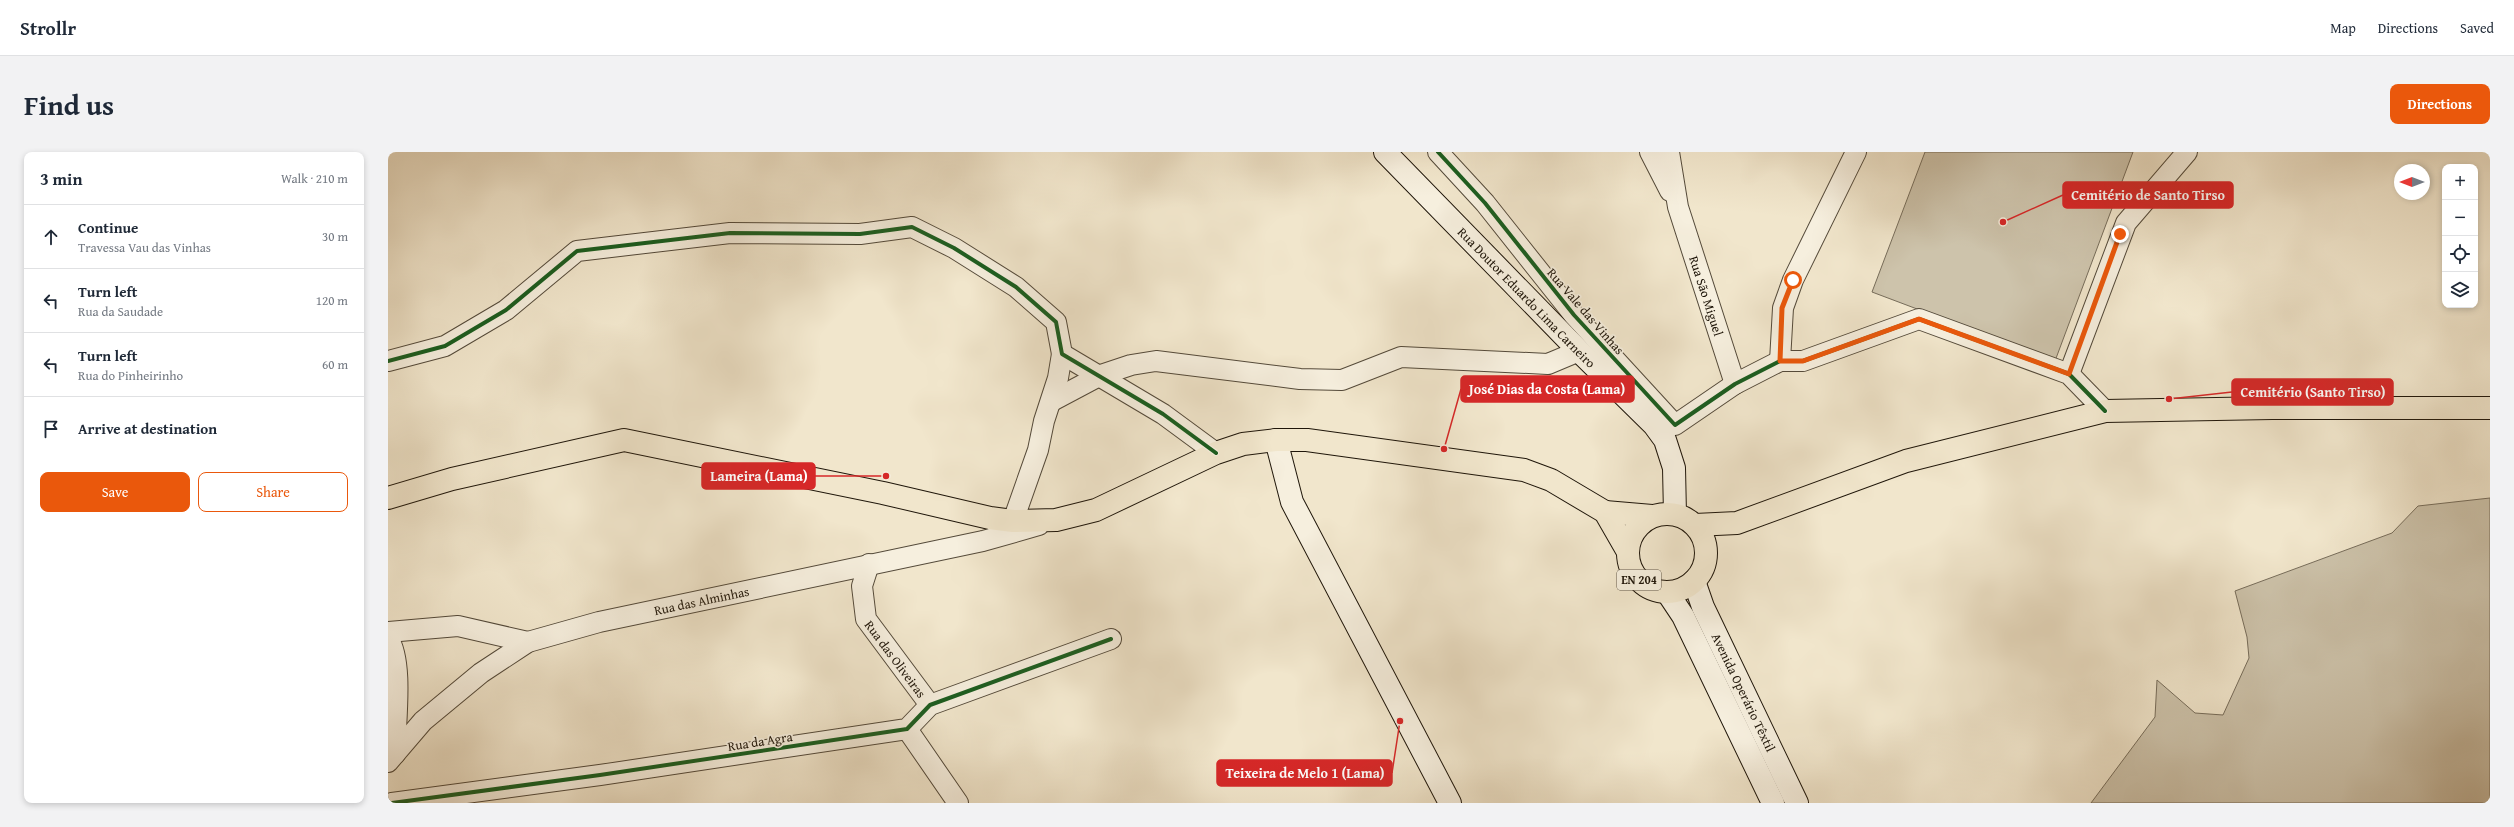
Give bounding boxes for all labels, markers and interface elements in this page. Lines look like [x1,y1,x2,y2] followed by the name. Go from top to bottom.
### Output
[20,14,76,42] text: Strollr
[2330,18,2356,38] text: Map
[2378,18,2438,38] text: Directions
[2460,18,2494,38] text: Saved
[24,84,114,125] text: Find us
[2390,84,2490,124] button: Directions
[2394,164,2430,200] north arrow
[2442,164,2478,308] map controls
[2442,164,2478,200] button: +
[40,166,82,191] text: 3 min
[281,169,348,188] text: Walk · 210 m
[2063,182,2233,208] callout: Cemitério de Santo Tirso
[2071,185,2225,205] text: Cemitério de Santo Tirso
[2442,200,2478,236] button: −
[78,217,139,238] text: Continue
[1453,223,1600,373] street label: Rua Doutor Eduardo Lima Carneiro
[2111,225,2129,243] route end
[40,226,62,248] icon: ahead
[322,227,348,246] text: 30 m
[2442,236,2478,272] button: locate
[78,238,211,257] text: Travessa Vau das Vinhas
[1684,253,1728,339] street label: Rua São Miguel
[1543,264,1629,359] street label: Rua Vale das Vinhas
[1784,271,1802,289] route start
[2442,272,2478,308] button: layers
[78,281,137,302] text: Turn left
[40,290,62,312] icon: left
[316,291,348,310] text: 120 m
[78,302,163,321] text: Rua da Saudade
[78,345,137,366] text: Turn left
[40,354,62,376] icon: left
[322,355,348,374] text: 60 m
[78,366,183,385] text: Rua do Pinheirinho
[1461,376,1634,402] callout: José Dias da Costa (Lama)
[1467,379,1625,399] text: José Dias da Costa (Lama)
[2232,379,2393,405] callout: Cemitério (Santo Tirso)
[2240,382,2386,402] text: Cemitério (Santo Tirso)
[40,418,62,440] icon: arrive
[78,418,217,439] text: Arrive at destination
[702,463,815,489] callout: Lameira (Lama)
[710,466,808,486] text: Lameira (Lama)
[40,472,190,512] button: Save
[198,472,348,512] button: Share
[1617,570,1661,590] road number: EN 204
[652,582,751,620] street label: Rua das Alminhas
[860,616,930,702] street label: Rua das Oliveiras
[1707,630,1780,755] street label: Avenida Operário Têxtil
[726,727,795,756] street label: Rua da Agra
[1217,760,1392,786] callout: Teixeira de Melo 1 (Lama)
[1225,763,1385,783] text: Teixeira de Melo 1 (Lama)

